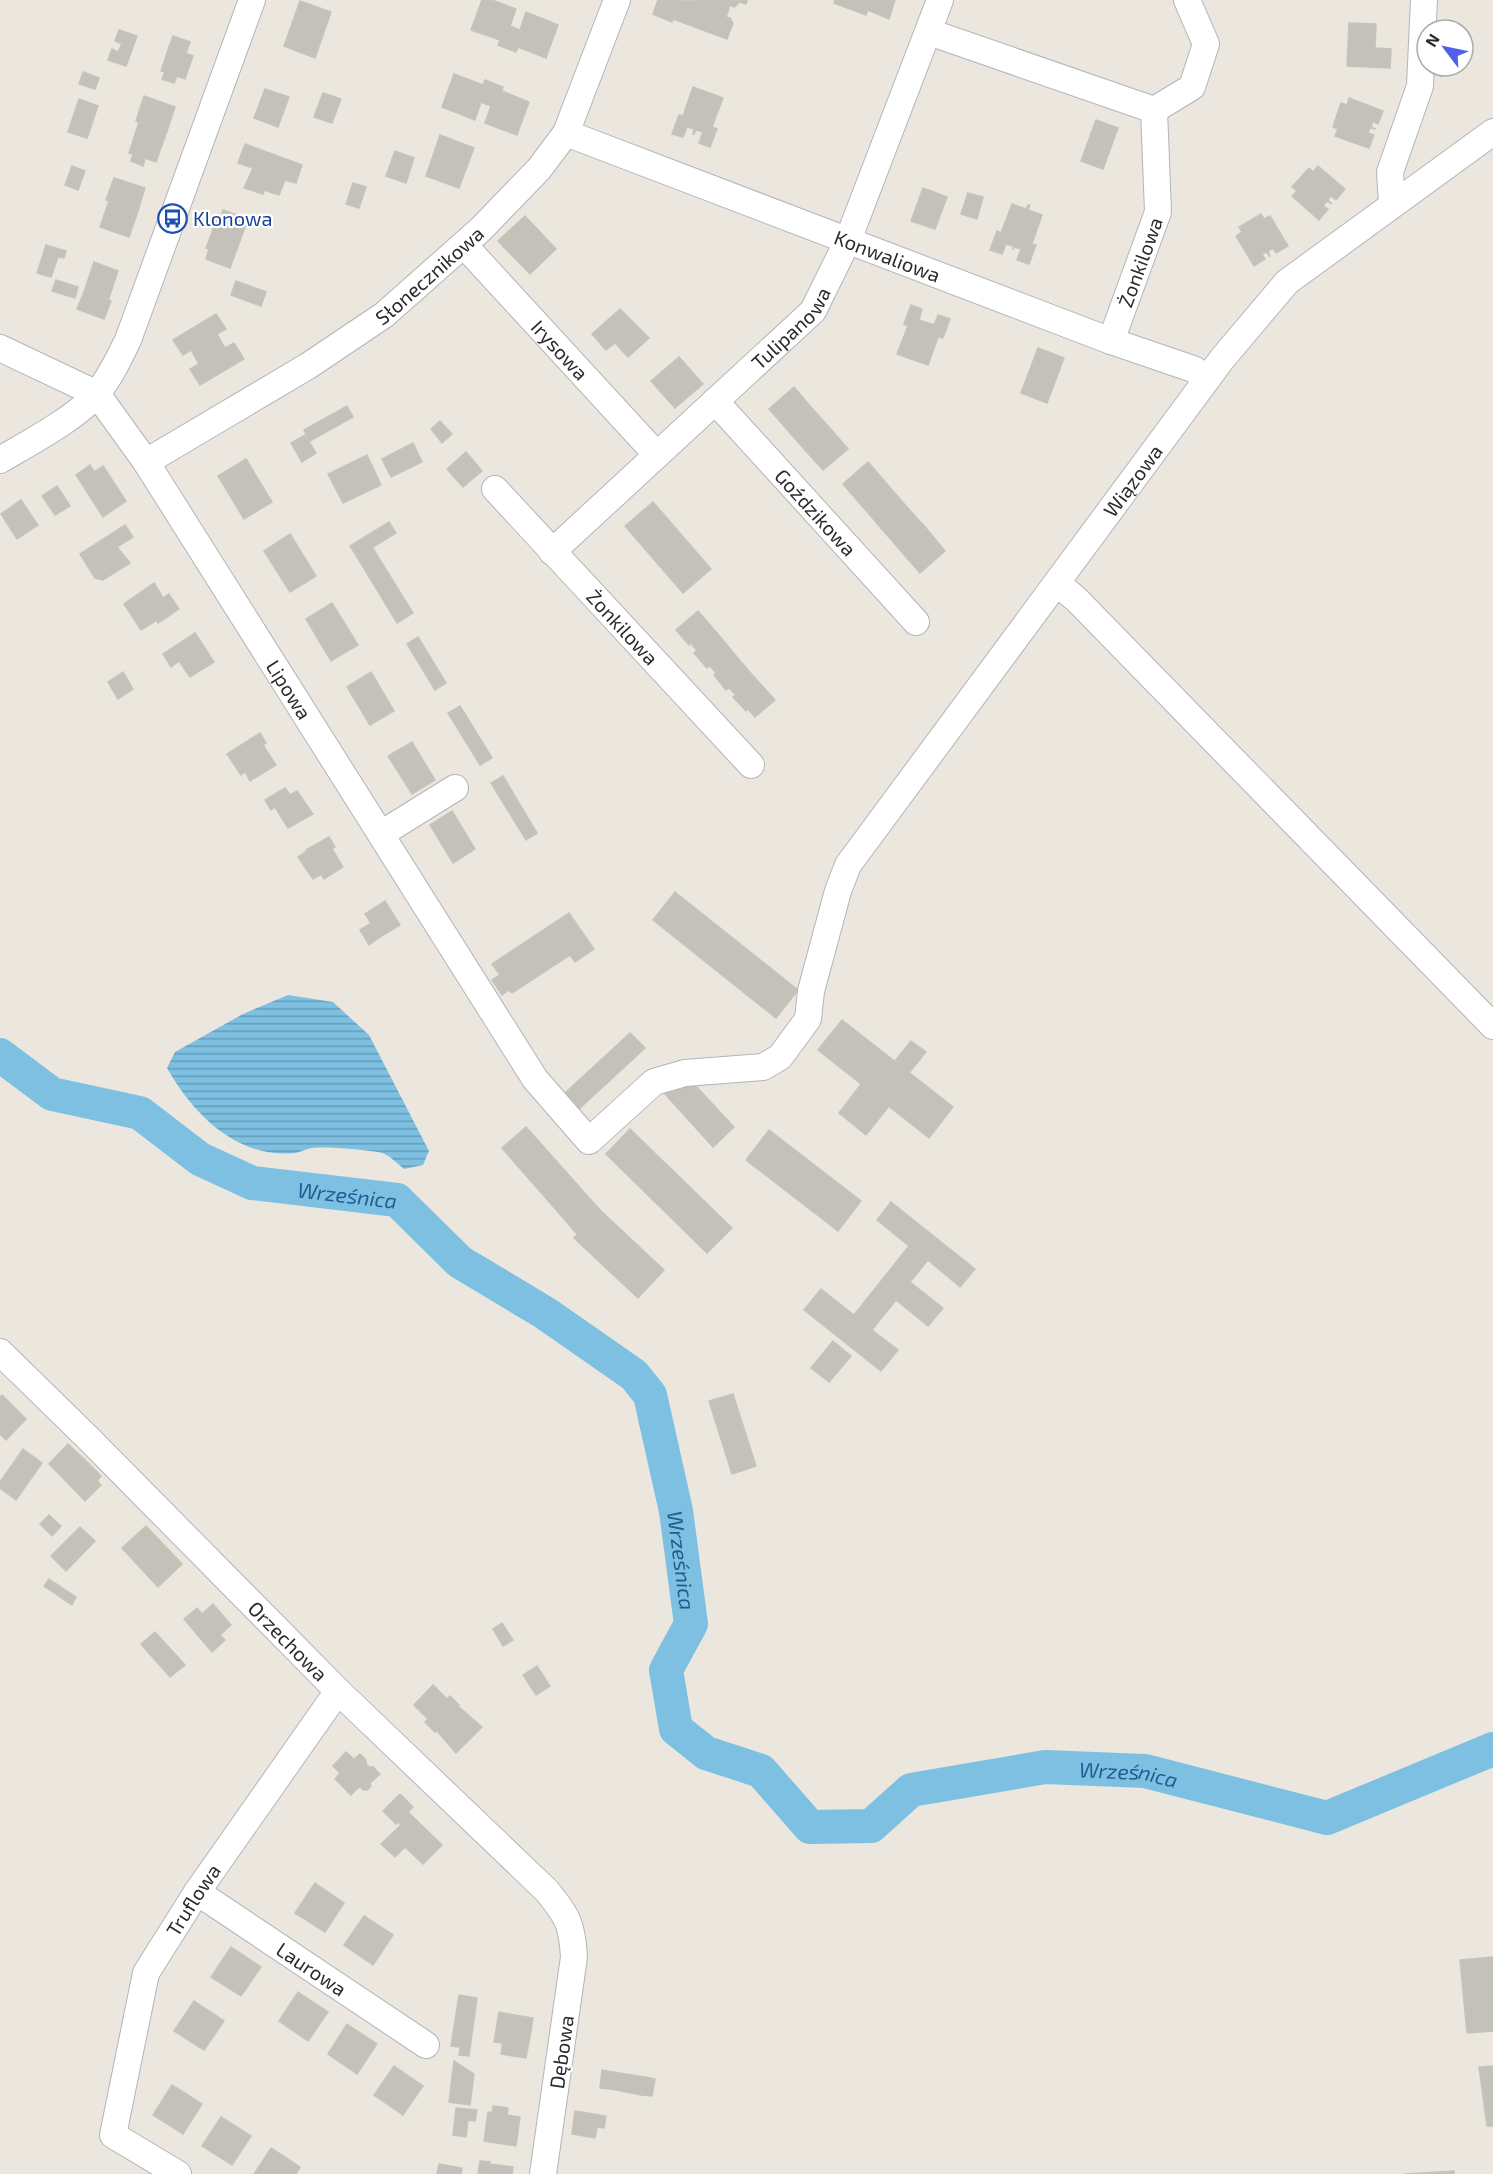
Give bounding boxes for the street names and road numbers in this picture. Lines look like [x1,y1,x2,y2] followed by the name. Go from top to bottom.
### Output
[1112,214,1167,310] street label: Żonkilowa
[371,221,488,330] street label: Słonecznikowa
[831,225,944,287] street label: Konwaliowa
[746,283,835,374] street label: Tulipanowa
[527,315,594,384] street label: Irysowa
[1098,439,1167,521] street label: Wiązowa
[770,463,862,560] street label: Goździkowa
[582,584,664,670] street label: Żonkilowa
[262,655,317,724] street label: Lipowa
[244,1596,333,1686] street label: Orzechowa
[160,1859,225,1940] street label: Truflowa
[272,1937,351,2001] street label: Laurowa
[544,2014,578,2090] street label: Dębowa

